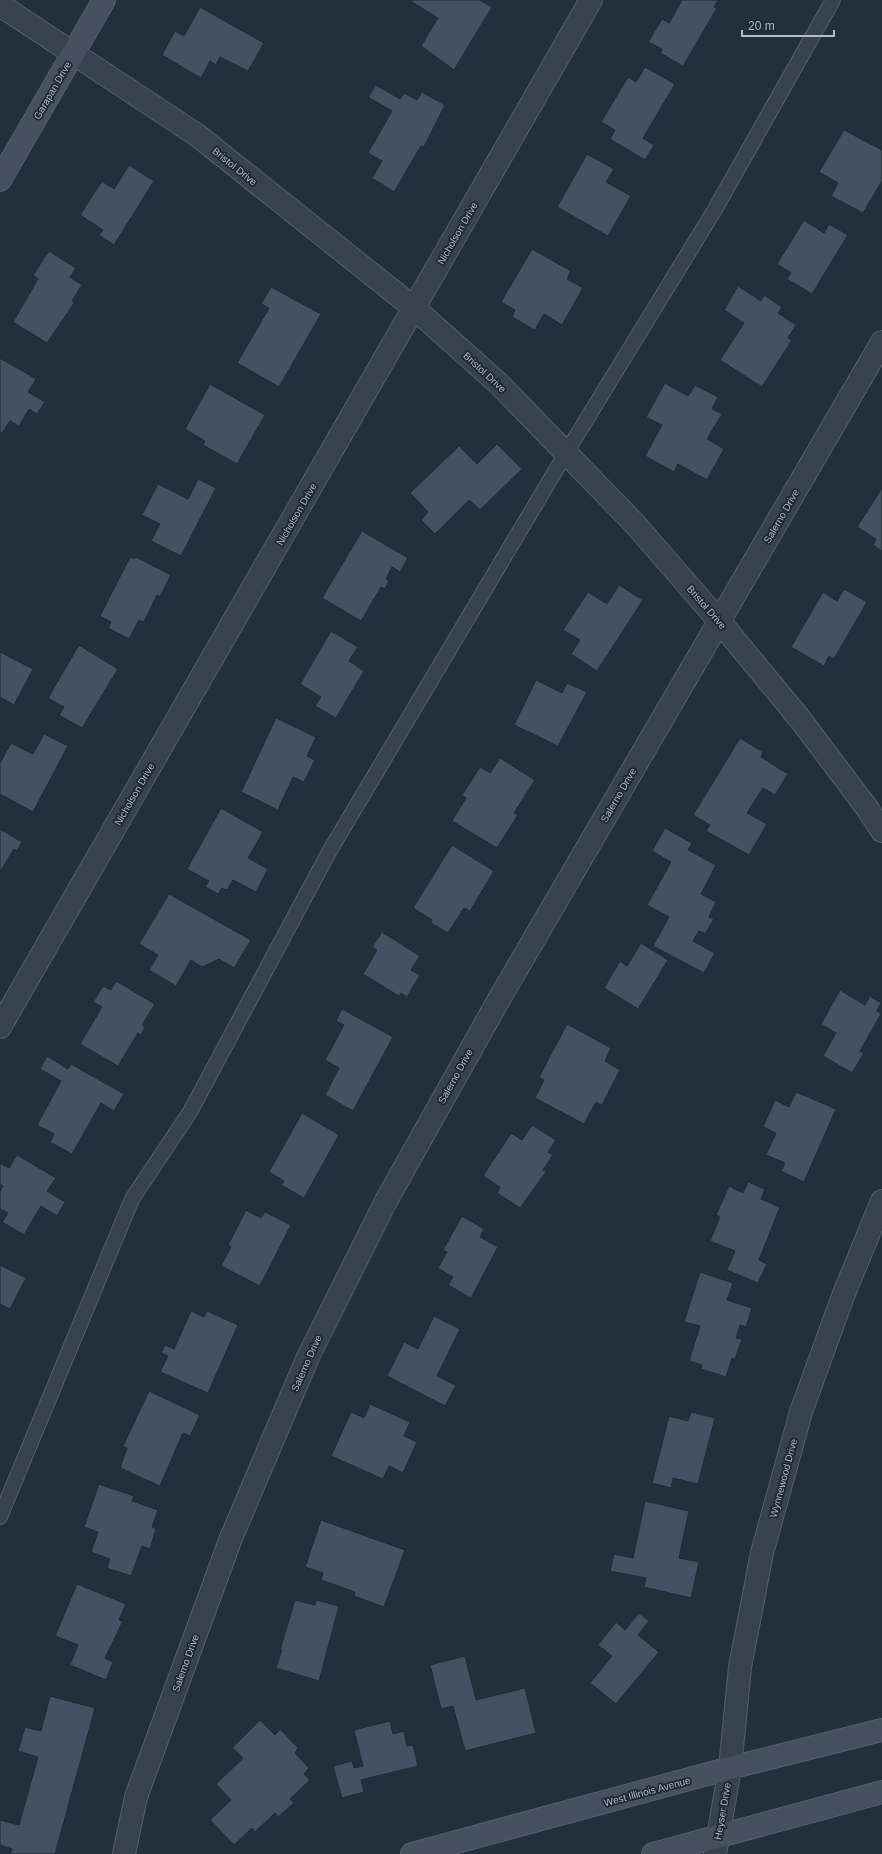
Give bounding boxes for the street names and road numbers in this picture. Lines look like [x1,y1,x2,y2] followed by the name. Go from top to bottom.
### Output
[31,59,74,121] street label: Garapan Drive
[210,145,259,188] street label: Bristol Drive
[435,200,480,266] street label: Nicholson Drive
[461,350,508,395] street label: Bristol Drive
[274,481,319,547] street label: Nicholson Drive
[762,487,802,545] street label: Salerno Drive
[685,583,729,632] street label: Bristol Drive
[112,761,157,827] street label: Nicholson Drive
[599,766,639,824] street label: Salerno Drive
[436,1047,475,1105] street label: Salerno Drive
[289,1333,324,1393] street label: Salerno Drive
[768,1437,799,1519] street label: Wynnewood Drive
[170,1632,201,1694] street label: Salerno Drive
[603,1775,692,1808] street label: West Illinois Avenue
[712,1781,733,1841] street label: Heyser Drive

